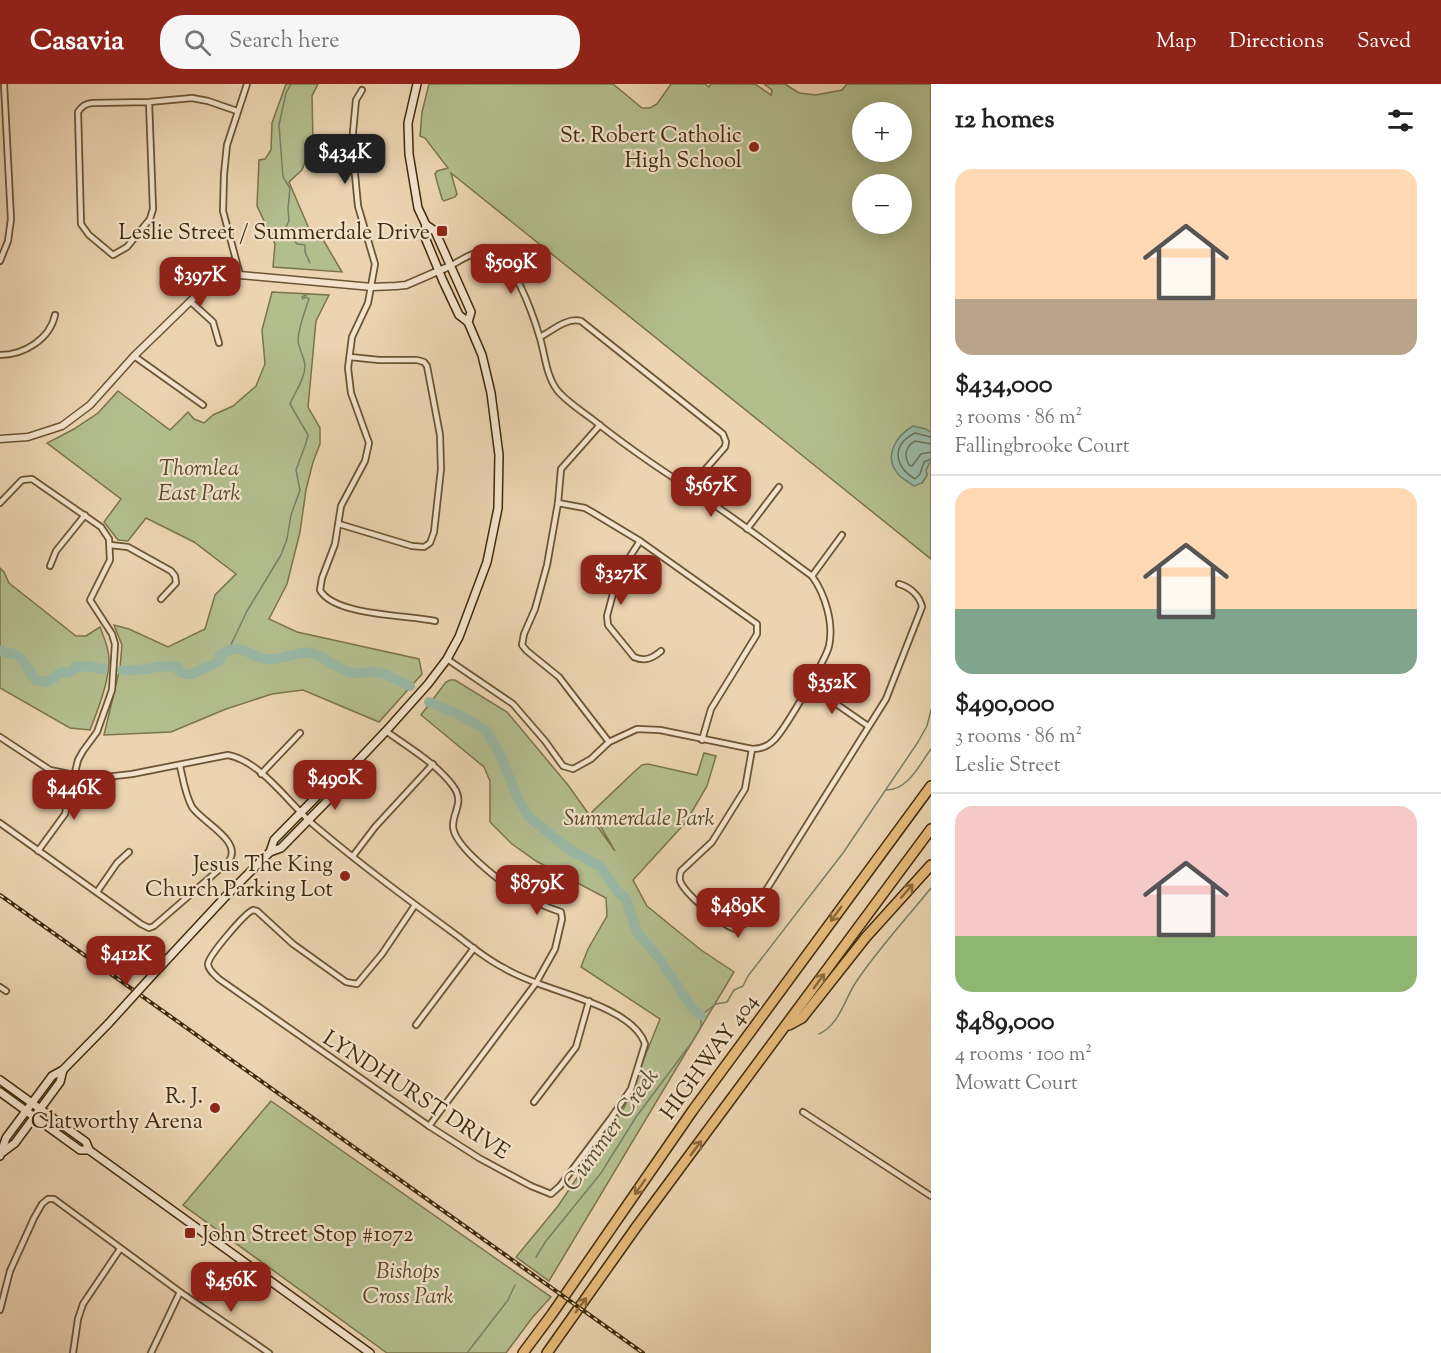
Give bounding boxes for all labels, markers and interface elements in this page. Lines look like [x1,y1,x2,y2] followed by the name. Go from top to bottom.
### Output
[160,15,580,69] search box
[30,22,124,62] text: Casavia
[181,26,214,59] icon: search
[229,26,339,58] text: Search here
[1156,27,1196,57] text: Map
[1229,27,1324,57] text: Directions
[1357,27,1411,57] text: Saved
[852,102,912,234] map controls
[852,102,912,162] button: +
[955,102,1054,139] text: 12 homes
[1384,104,1417,137] icon: filters
[560,121,742,178] place label: St. Robert Catholic High School
[303,134,387,185] pin: $434K
[318,139,372,168] text: $434K
[747,140,761,154] marker: St. Robert Catholic High School
[852,174,912,234] button: −
[1132,208,1240,316] icon: home
[118,218,430,250] place label: Leslie Street / Summerdale Drive
[435,224,449,238] marker: Leslie Street / Summerdale Drive
[469,244,553,295] pin: $509K
[485,249,537,278] text: $509K
[158,257,242,308] pin: $397K
[174,262,226,291] text: $397K
[955,367,1053,404] text: $434,000
[955,404,1082,433] text: 3 rooms · 86 m²
[955,433,1130,462] text: Fallingbrooke Court
[158,454,240,511] park label: Thornlea East Park
[669,467,753,518] pin: $567K
[685,472,737,501] text: $567K
[1132,527,1240,635] icon: home
[579,555,663,606] pin: $327K
[595,560,647,589] text: $327K
[790,664,874,715] pin: $352K
[807,669,857,698] text: $352K
[955,686,1054,723] text: $490,000
[955,723,1082,752] text: 3 rooms · 86 m²
[955,752,1061,781] text: Leslie Street
[293,760,377,811] pin: $490K
[307,765,363,794] text: $490K
[32,770,116,821] pin: $446K
[46,775,102,804] text: $446K
[563,804,715,836] park label: Summerdale Park
[1132,845,1240,953] icon: home
[145,850,333,907] place label: Jesus The King Church Parking Lot
[495,865,579,916] pin: $879K
[338,869,352,883] marker: Jesus The King Church Parking Lot
[510,870,564,899] text: $879K
[900,884,914,899] one-way arrow
[696,888,780,939] pin: $489K
[711,893,765,922] text: $489K
[830,905,842,921] one-way arrow
[84,936,168,987] pin: $412K
[100,941,152,970] text: $412K
[813,973,825,989] one-way arrow
[654,988,767,1127] street label: HIGHWAY 404
[955,1004,1055,1041] text: $489,000
[316,1024,515,1169] street label: LYNDHURST DRIVE
[955,1041,1092,1070] text: 4 rooms · 100 m²
[555,1061,668,1199] water label: Cummer Creek
[955,1070,1078,1099] text: Mowatt Court
[31,1082,203,1139] place label: R. J. Clatworthy Arena
[208,1101,222,1115] marker: R. J. Clatworthy Arena
[689,1140,702,1156] one-way arrow
[634,1178,646,1195] one-way arrow
[201,1220,413,1252] place label: John Street Stop #1072
[183,1226,197,1240] marker: John Street Stop #1072
[362,1257,454,1314] park label: Bishops Cross Park
[189,1262,273,1313] pin: $456K
[205,1267,257,1296] text: $456K
[575,1298,587,1314] one-way arrow

